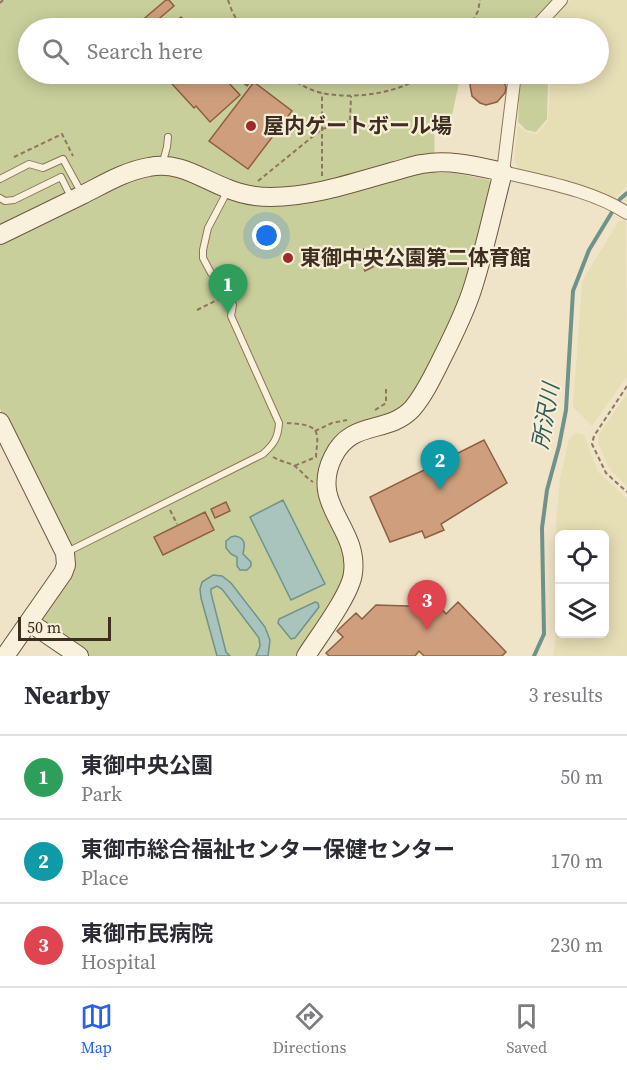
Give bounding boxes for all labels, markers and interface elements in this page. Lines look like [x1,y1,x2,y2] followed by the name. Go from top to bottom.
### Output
[18,18,609,84] search box
[39,35,72,68] icon: search
[87,36,203,66] text: Search here
[263,111,452,140] place label: 屋内ゲートボール場
[244,119,258,133] marker: 屋内ゲートボール場
[252,221,281,250] your location
[300,243,531,272] place label: 東御中央公園第二体育館
[281,251,295,265] marker: 東御中央公園第二体育館
[208,264,248,314] pin: 1
[524,379,566,451] water label: 所沢川
[420,440,460,490] pin: 2
[555,530,609,638] map controls
[555,530,609,584] button: locate
[408,580,446,630] pin: 3
[555,584,609,638] button: layers
[18,614,111,642] scale bar
[27,616,61,638] text: 50 m
[24,677,110,713] text: Nearby
[528,681,603,709] text: 3 results
[81,750,213,780] text: 東御中央公園
[38,763,49,791] text: 1
[560,763,603,791] text: 50 m
[81,780,122,808] text: Park
[81,834,455,864] text: 東御市総合福祉センター保健センター
[38,847,49,875] text: 2
[550,847,603,875] text: 170 m
[81,864,129,892] text: Place
[81,918,213,948] text: 東御市民病院
[38,931,49,959] text: 3
[550,931,603,959] text: 230 m
[81,948,156,976] text: Hospital
[80,1000,113,1058] tab: Map
[272,1000,347,1058] tab: Directions
[506,1000,547,1058] tab: Saved

